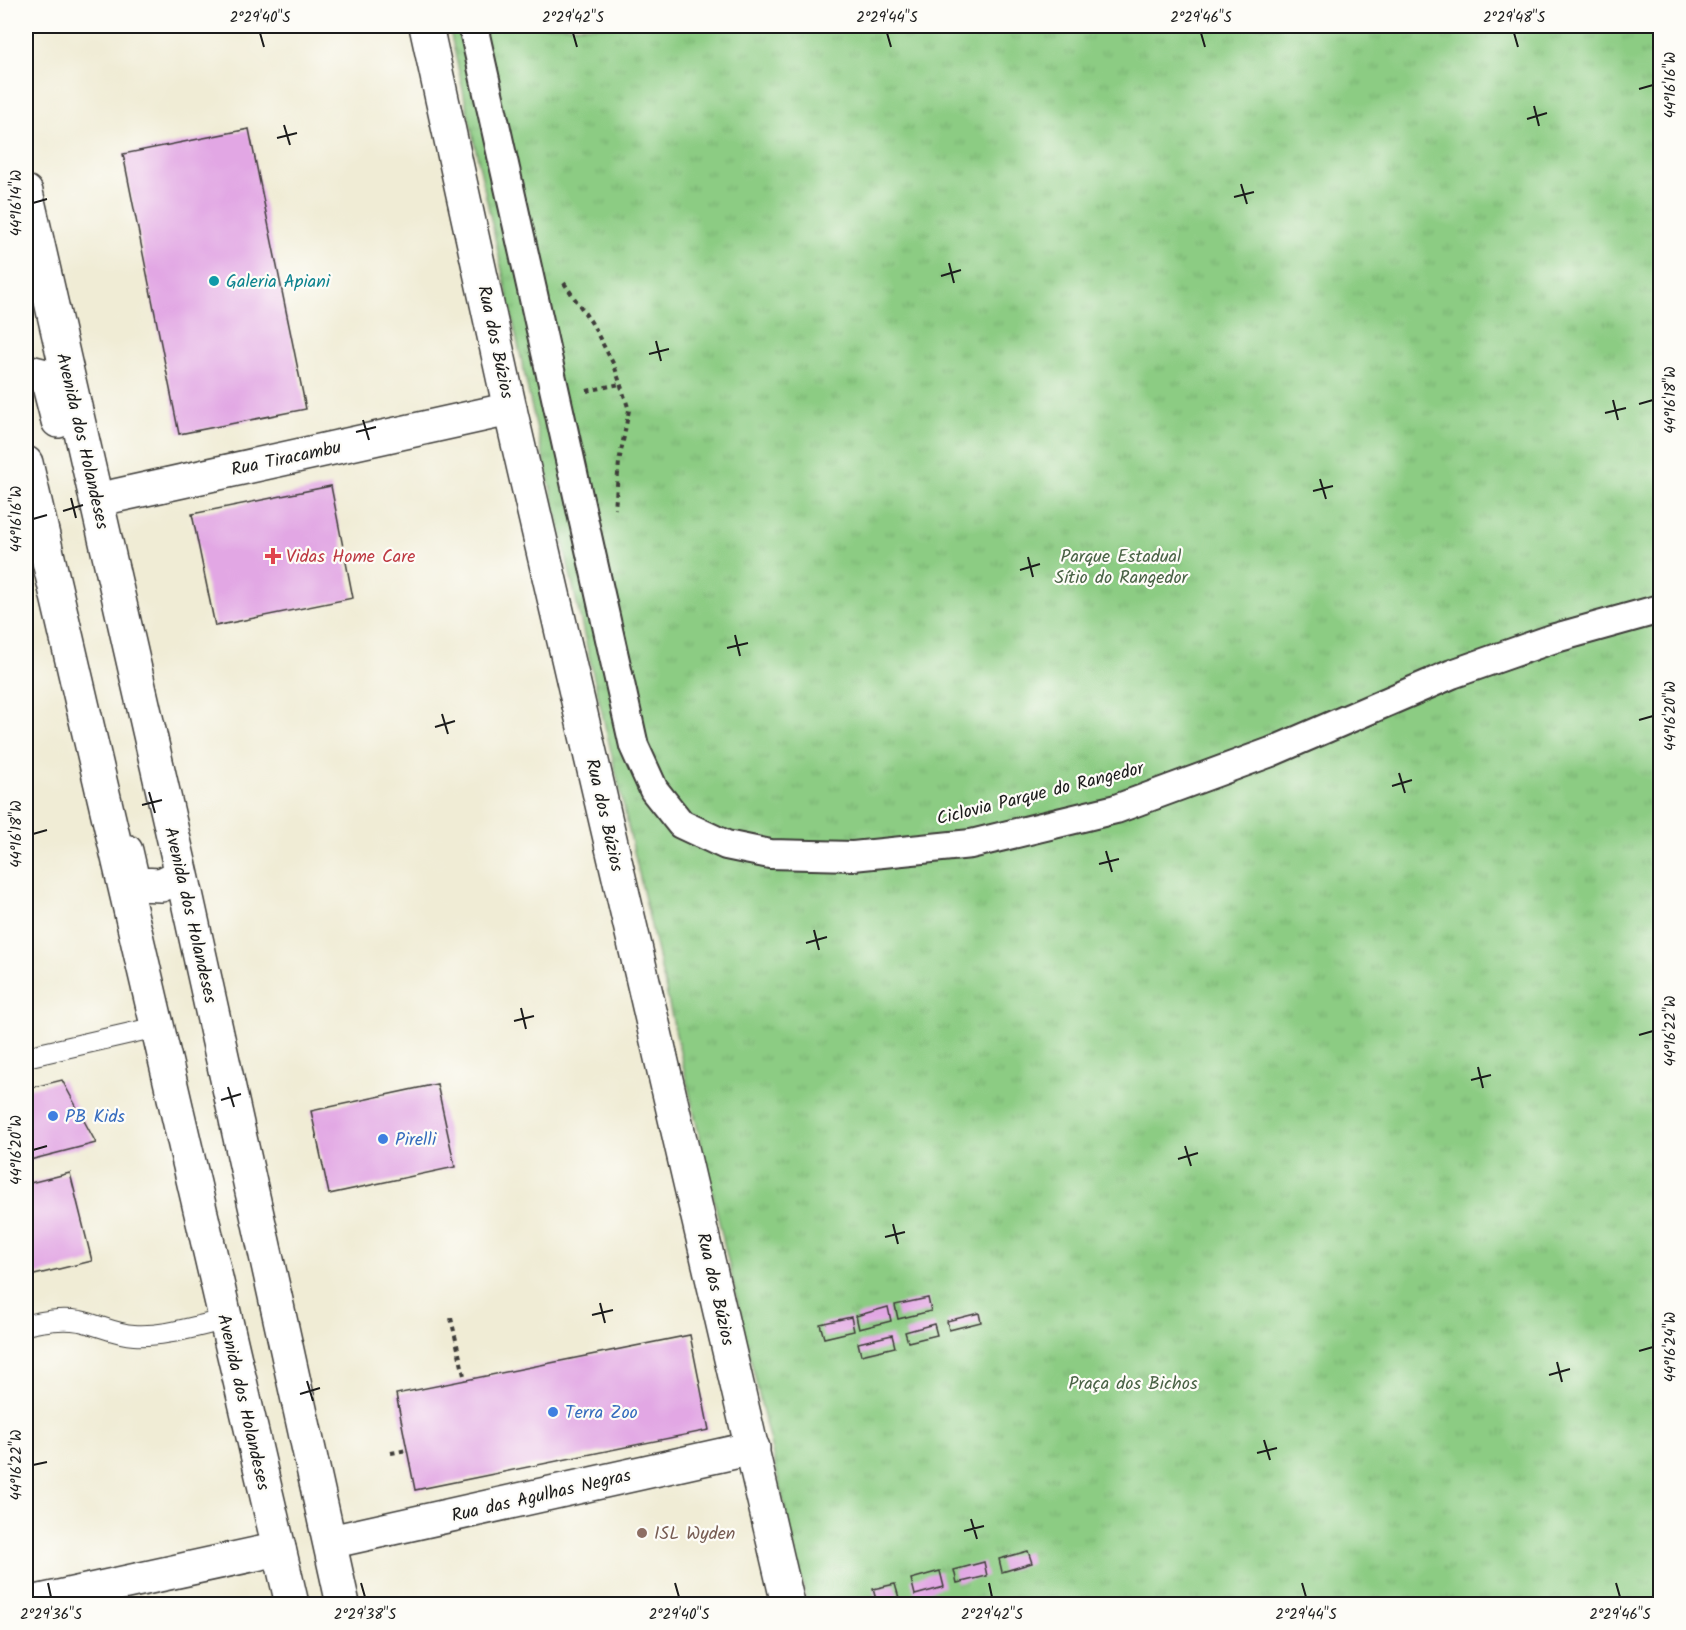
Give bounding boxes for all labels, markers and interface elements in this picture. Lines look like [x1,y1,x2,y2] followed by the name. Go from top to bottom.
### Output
[230,6,290,30] text: 2°29'40"S
[542,6,604,30] text: 2°29'42"S
[856,6,918,30] text: 2°29'44"S
[1170,6,1232,30] text: 2°29'46"S
[1483,6,1545,30] text: 2°29'48"S
[1659,51,1683,118] text: 44°16'16"W
[5,169,29,236] text: 44°16'14"W
[226,268,331,297] place label: Galeria Apiani
[207,274,221,288] marker: Galeria Apiani
[468,283,521,402] street label: Rua dos Búzios
[47,350,116,533] street label: Avenida dos Holandeses
[1659,366,1683,434] text: 44°16'18"W
[228,434,344,485] street label: Rua Tiracambu
[5,485,29,552] text: 44°16'16"W
[286,543,415,572] place label: Vidas Home Care
[1054,543,1189,593] park label: Parque Estadual Sítio do Rangedor
[264,547,282,565] marker: Vidas Home Care
[1659,681,1683,751] text: 44°16'20"W
[934,754,1148,834] street label: Ciclovia Parque do Rangedor
[576,756,631,875] street label: Rua dos Búzios
[5,800,29,868] text: 44°16'18"W
[155,824,224,1007] street label: Avenida dos Holandeses
[1659,995,1683,1066] text: 44°16'22"W
[65,1103,125,1132] place label: PB Kids
[46,1109,60,1123] marker: PB Kids
[5,1115,29,1185] text: 44°16'20"W
[395,1126,437,1155] place label: Pirelli
[376,1132,390,1146] marker: Pirelli
[687,1230,742,1349] street label: Rua dos Búzios
[208,1311,277,1494] street label: Avenida dos Holandeses
[1659,1311,1683,1382] text: 44°16'24"W
[1068,1370,1198,1399] park label: Praça dos Bichos
[565,1399,638,1428] place label: Terra Zoo
[546,1405,560,1419] marker: Terra Zoo
[5,1429,29,1500] text: 44°16'22"W
[449,1462,634,1531] street label: Rua das Agulhas Negras
[654,1520,735,1549] place label: ISL Wyden
[635,1526,649,1540] marker: ISL Wyden
[20,1603,82,1627] text: 2°29'36"S
[334,1603,396,1627] text: 2°29'38"S
[649,1603,709,1627] text: 2°29'40"S
[961,1603,1023,1627] text: 2°29'42"S
[1275,1603,1337,1627] text: 2°29'44"S
[1589,1603,1651,1627] text: 2°29'46"S

